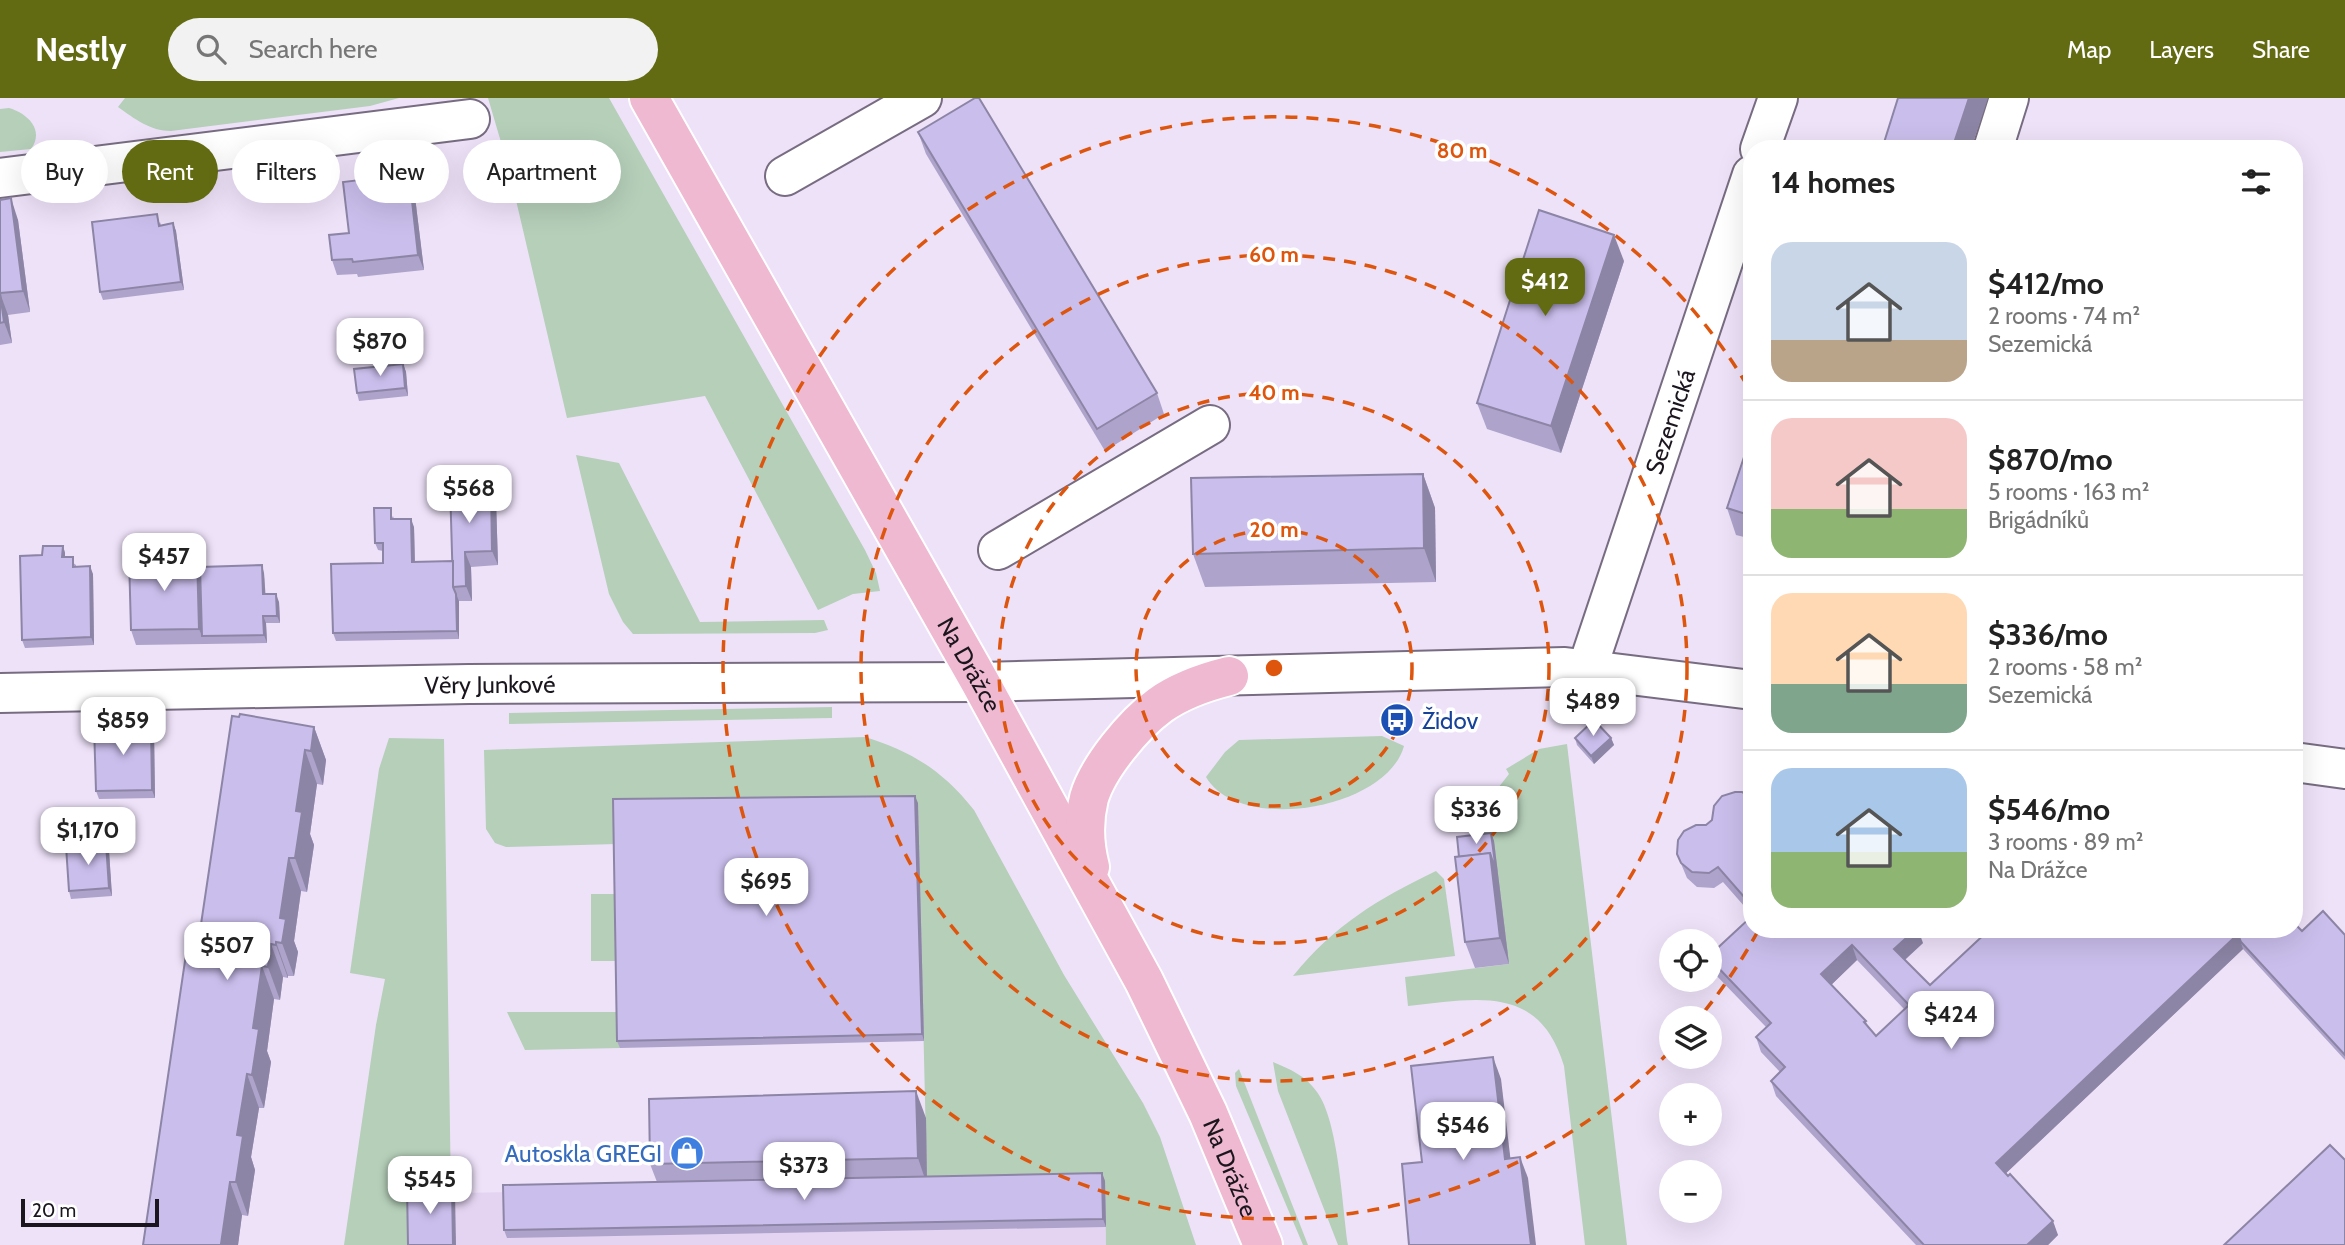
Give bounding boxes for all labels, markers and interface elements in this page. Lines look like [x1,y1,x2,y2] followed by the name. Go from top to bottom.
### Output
[168,18,658,81] search box
[35,29,126,69] text: Nestly
[192,30,230,68] icon: search
[248,33,378,65] text: Search here
[2067,35,2111,64] text: Map
[2149,35,2214,64] text: Layers
[2252,35,2310,64] text: Share
[1437,138,1487,163] text: 80 m
[21,140,108,203] chip: Buy
[122,140,218,203] chip: Rent
[232,140,340,203] chip: Filters
[354,140,449,203] chip: New
[463,140,621,203] chip: Apartment
[2237,163,2275,201] icon: filters
[1771,164,1895,201] text: 14 homes
[1249,242,1299,267] text: 60 m
[1504,258,1586,318] pin: $412
[1988,265,2104,302] text: $412/mo
[1521,267,1569,295] text: $412
[1827,270,1911,354] icon: home
[1988,302,2140,330] text: 2 rooms · 74 m²
[339,318,421,378] pin: $870
[353,327,408,355] text: $870
[1988,330,2092,358] text: Sezemická
[1639,365,1701,478] street label: Sezemická
[1249,380,1299,405] text: 40 m
[1988,441,2113,478] text: $870/mo
[1827,446,1911,530] icon: home
[428,466,510,525] pin: $568
[443,474,495,502] text: $568
[1988,478,2149,506] text: 5 rooms · 163 m²
[1988,506,2089,534] text: Brigádníků
[1250,517,1298,542] text: 20 m
[123,533,205,593] pin: $457
[138,542,190,570] text: $457
[932,612,1008,717] street label: Na Drážce
[1988,616,2108,653] text: $336/mo
[1827,621,1911,705] icon: home
[1988,653,2142,681] text: 2 rooms · 58 m²
[1262,656,1286,680] centre of rings
[424,669,555,699] street label: Věry Junkové
[1552,678,1634,738] pin: $489
[1988,681,2092,709] text: Sezemická
[1566,687,1620,715] text: $489
[82,698,164,757] pin: $859
[1378,701,1416,739] bus stop icon: Židov
[97,706,149,734] text: $859
[1422,706,1478,735] place label: Židov
[1435,786,1517,846] pin: $336
[1988,791,2110,828] text: $546/mo
[1450,795,1502,823] text: $336
[1827,796,1911,880] icon: home
[31,808,145,867] pin: $1,170
[57,816,120,844] text: $1,170
[1988,828,2143,856] text: 3 rooms · 89 m²
[1988,856,2088,884] text: Na Drážce
[725,858,807,918] pin: $695
[740,867,792,895] text: $695
[186,922,268,982] pin: $507
[1659,929,1722,1223] map controls
[1659,929,1722,992] button: locate
[200,931,254,959] text: $507
[1910,992,1992,1051] pin: $424
[1924,1000,1978,1028] text: $424
[1659,1006,1722,1069] button: layers
[1659,1083,1722,1146] button: +
[1422,1102,1504,1162] pin: $546
[1437,1111,1489,1139] text: $546
[1197,1114,1264,1221] street label: Na Drážce
[668,1134,706,1172] shop icon: Autoskla GREGI
[505,1139,662,1168] place label: Autoskla GREGI
[763,1142,845,1202] pin: $373
[779,1151,829,1179] text: $373
[389,1156,471,1216] pin: $545
[1659,1160,1722,1223] button: −
[404,1165,456,1193] text: $545
[21,1196,159,1228] scale bar
[32,1199,76,1222] text: 20 m

